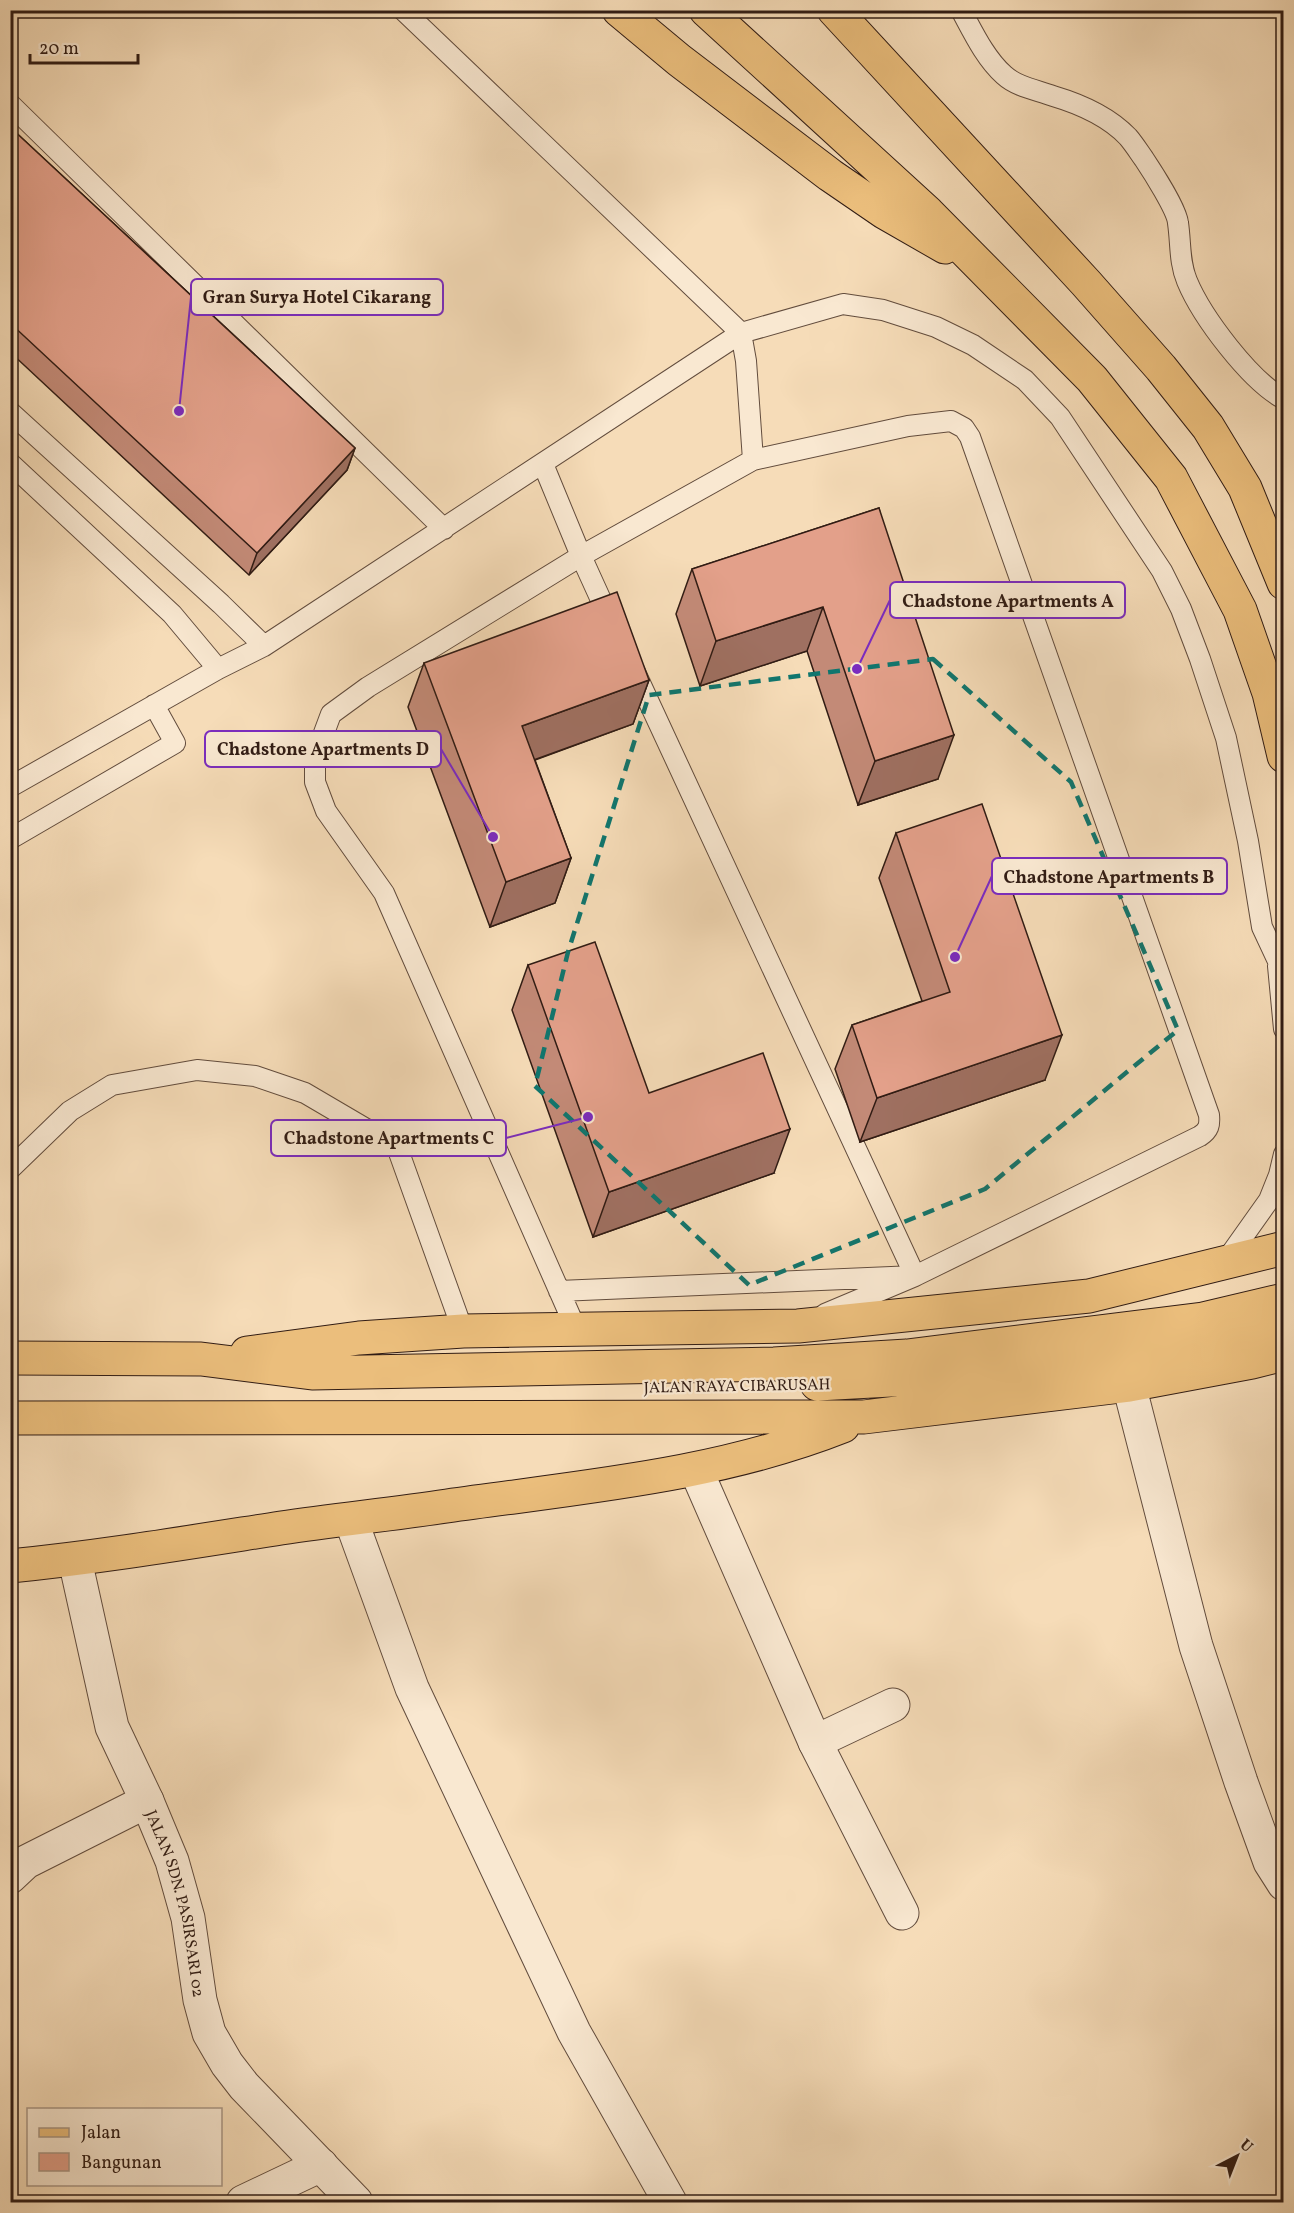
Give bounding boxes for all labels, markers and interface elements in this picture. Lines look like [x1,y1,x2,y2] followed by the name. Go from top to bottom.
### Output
[30,27,138,65] scale bar
[39,37,79,62] text: 20 m
[191,279,443,315] callout: Gran Surya Hotel Cikarang
[203,286,431,311] text: Gran Surya Hotel Cikarang
[890,582,1125,618] callout: Chadstone Apartments A
[902,590,1114,615] text: Chadstone Apartments A
[205,731,441,767] callout: Chadstone Apartments D
[217,738,429,763] text: Chadstone Apartments D
[992,858,1227,894] callout: Chadstone Apartments B
[1004,866,1214,891] text: Chadstone Apartments B
[271,1120,506,1156] callout: Chadstone Apartments C
[284,1127,494,1152] text: Chadstone Apartments C
[643,1374,831,1400] street label: JALAN RAYA CIBARUSAH
[139,1807,208,1999] street label: JALAN SDN. PASIRSARI 02
[27,2108,222,2186] legend
[81,2121,121,2146] text: Jalan
[1207,2126,1267,2186] north arrow
[1234,2134,1257,2158] text: U
[81,2151,162,2176] text: Bangunan

